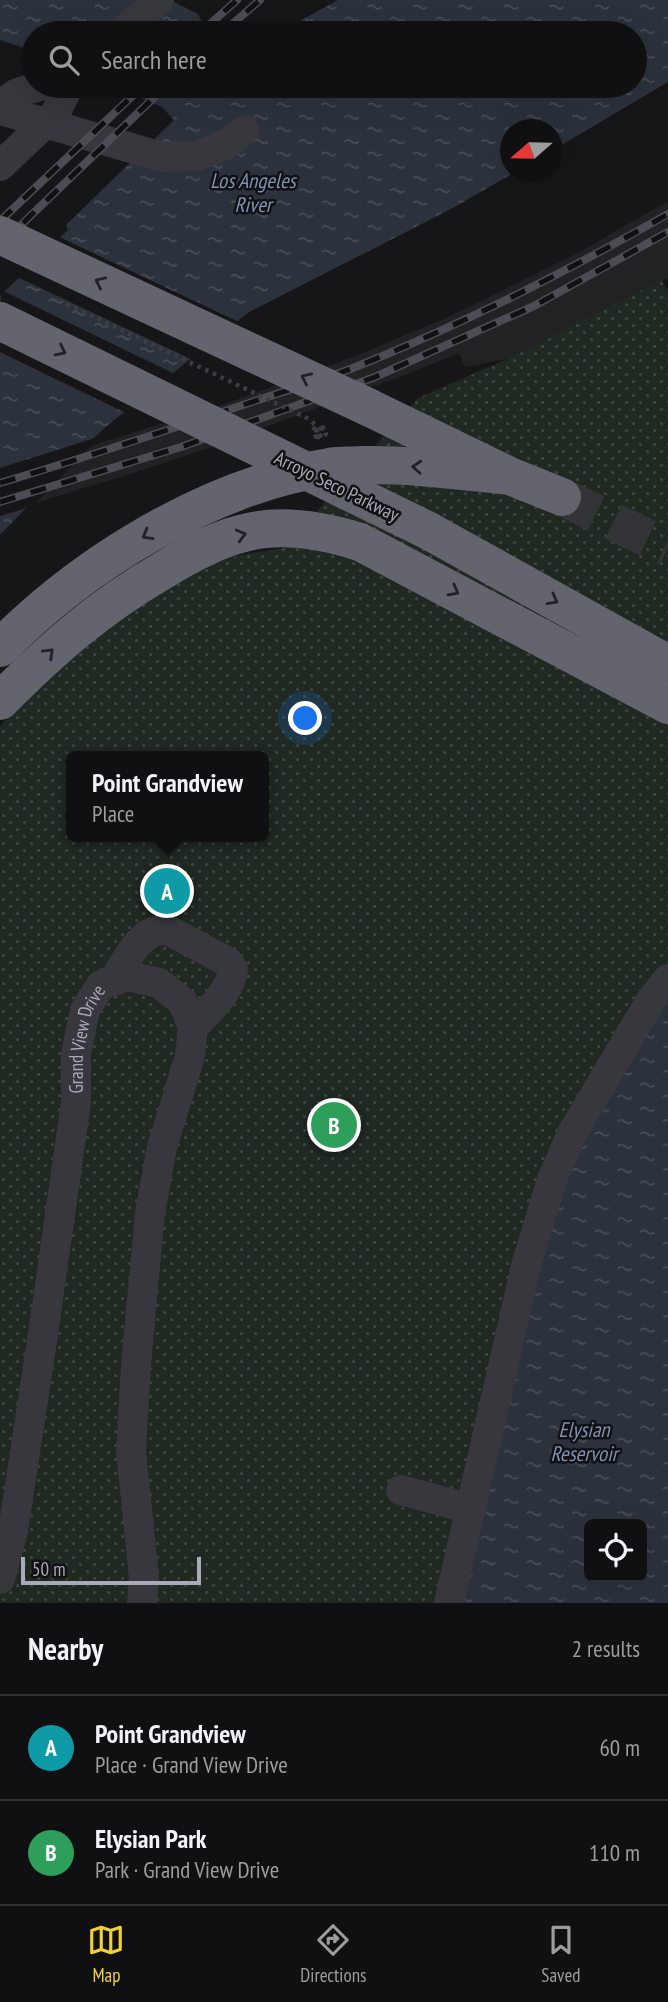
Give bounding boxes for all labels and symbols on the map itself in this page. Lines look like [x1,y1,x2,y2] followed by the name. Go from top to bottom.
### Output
[500,119,563,182] north arrow
[210,167,298,218] water label: Los Angeles River
[95,276,107,290] one-way arrow
[54,343,66,357] one-way arrow
[301,372,314,386] one-way arrow
[271,446,404,527] street label: Arroyo Seco Parkway
[412,459,423,474] one-way arrow
[141,527,154,540] one-way arrow
[235,528,247,543] one-way arrow
[447,583,459,597] one-way arrow
[546,592,559,605] one-way arrow
[41,649,54,662] one-way arrow
[288,701,322,735] your location
[144,865,190,917] pin: A
[64,980,110,1094] street label: Grand View Drive
[311,1099,357,1151] pin: B
[551,1416,621,1467] water label: Elysian Reservoir
[21,1554,201,1586] scale bar

